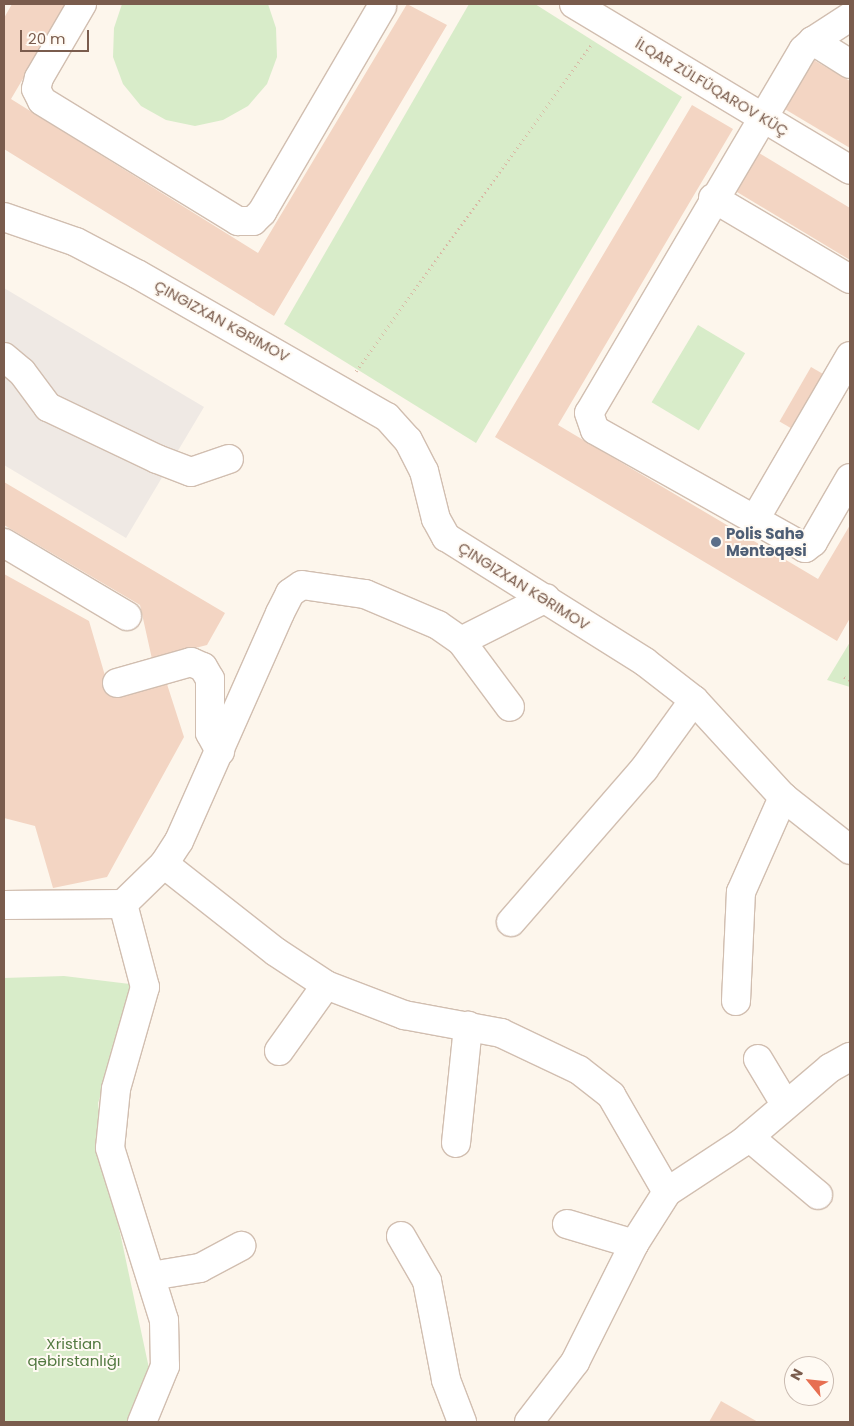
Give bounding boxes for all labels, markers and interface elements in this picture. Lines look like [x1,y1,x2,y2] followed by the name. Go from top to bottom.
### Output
[22,20,91,52] scale bar
[28,28,66,49] text: 20 m
[632,34,792,140] street label: İLQAR ZÜLFÜQAROV KÜÇ
[151,276,293,366] street label: ÇINGIZXAN KƏRIMOV
[726,524,807,559] place label: Polis Sahə Məntəqəsi
[710,536,722,548] marker: Polis Sahə Məntəqəsi
[455,538,593,634] street label: ÇINGIZXAN KƏRIMOV
[27,1334,121,1369] park label: Xristian qəbirstanlığı
[784,1356,834,1406] north arrow
[785,1365,808,1384] text: N

